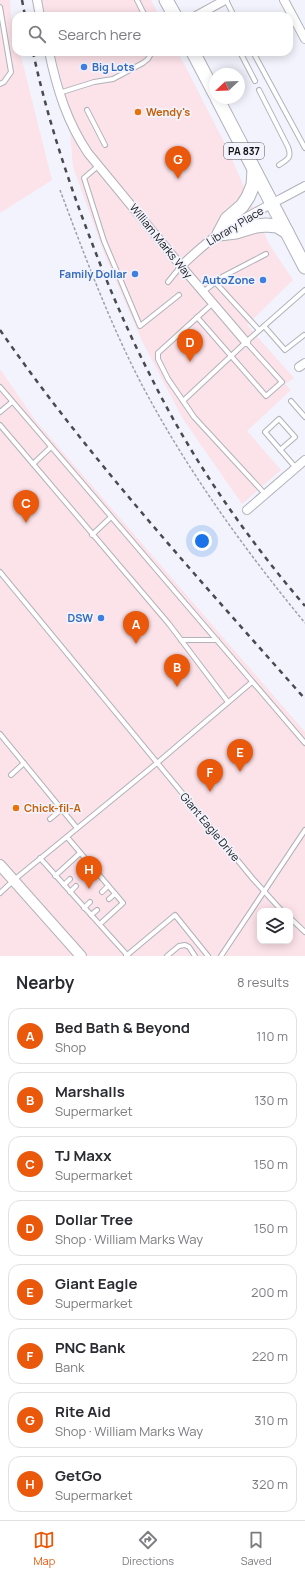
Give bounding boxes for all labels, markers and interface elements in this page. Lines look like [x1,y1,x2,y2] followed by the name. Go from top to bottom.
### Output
[12,12,293,56] search box
[26,23,48,45] icon: search
[58,24,141,45] text: Search here
[92,59,134,74] place label: Big Lots
[79,62,89,72] marker: Big Lots
[209,68,245,104] north arrow
[146,104,190,119] place label: Wendy's
[133,107,143,117] marker: Wendy's
[224,143,264,159] road number: PA 837
[165,146,191,179] pin: G
[127,200,196,281] street label: William Marks Way
[203,202,267,249] street label: Library Place
[59,266,128,281] place label: Family Dollar
[130,269,140,279] marker: Family Dollar
[202,272,255,287] place label: AutoZone
[258,275,268,285] marker: AutoZone
[177,329,203,362] pin: D
[13,490,39,523] pin: C
[192,531,212,551] your location
[68,610,93,625] place label: DSW
[123,611,149,644] pin: A
[96,613,106,623] marker: DSW
[164,654,190,687] pin: B
[227,739,253,772] pin: E
[197,759,223,792] pin: F
[177,789,244,865] street label: Giant Eagle Drive
[24,800,82,815] place label: Chick-fil-A
[11,803,21,813] marker: Chick-fil-A
[76,856,102,889] pin: H
[257,908,293,944] map controls
[257,908,293,944] button: layers
[16,971,74,994] text: Nearby
[237,973,289,991] text: 8 results
[55,1017,190,1038] text: Bed Bath & Beyond
[26,1027,34,1045] text: A
[256,1027,288,1045] text: 110 m
[55,1038,86,1056] text: Shop
[55,1081,125,1102] text: Marshalls
[26,1091,34,1109] text: B
[254,1091,288,1109] text: 130 m
[55,1102,133,1120] text: Supermarket
[55,1145,112,1166] text: TJ Maxx
[25,1155,35,1173] text: C
[254,1155,288,1173] text: 150 m
[55,1166,133,1184] text: Supermarket
[55,1209,133,1230] text: Dollar Tree
[25,1219,35,1237] text: D
[254,1219,288,1237] text: 150 m
[55,1230,203,1248] text: Shop · William Marks Way
[55,1273,138,1294] text: Giant Eagle
[26,1283,34,1301] text: E
[251,1283,288,1301] text: 200 m
[55,1294,133,1312] text: Supermarket
[55,1337,125,1358] text: PNC Bank
[27,1347,33,1365] text: F
[252,1347,288,1365] text: 220 m
[55,1358,84,1376] text: Bank
[55,1401,111,1422] text: Rite Aid
[25,1411,35,1429] text: G
[254,1411,288,1429] text: 310 m
[55,1422,203,1440] text: Shop · William Marks Way
[55,1465,102,1486] text: GetGo
[25,1475,35,1493] text: H
[252,1475,288,1493] text: 320 m
[55,1486,133,1504] text: Supermarket
[33,1529,55,1568] tab: Map
[122,1529,174,1568] tab: Directions
[241,1529,272,1568] tab: Saved

